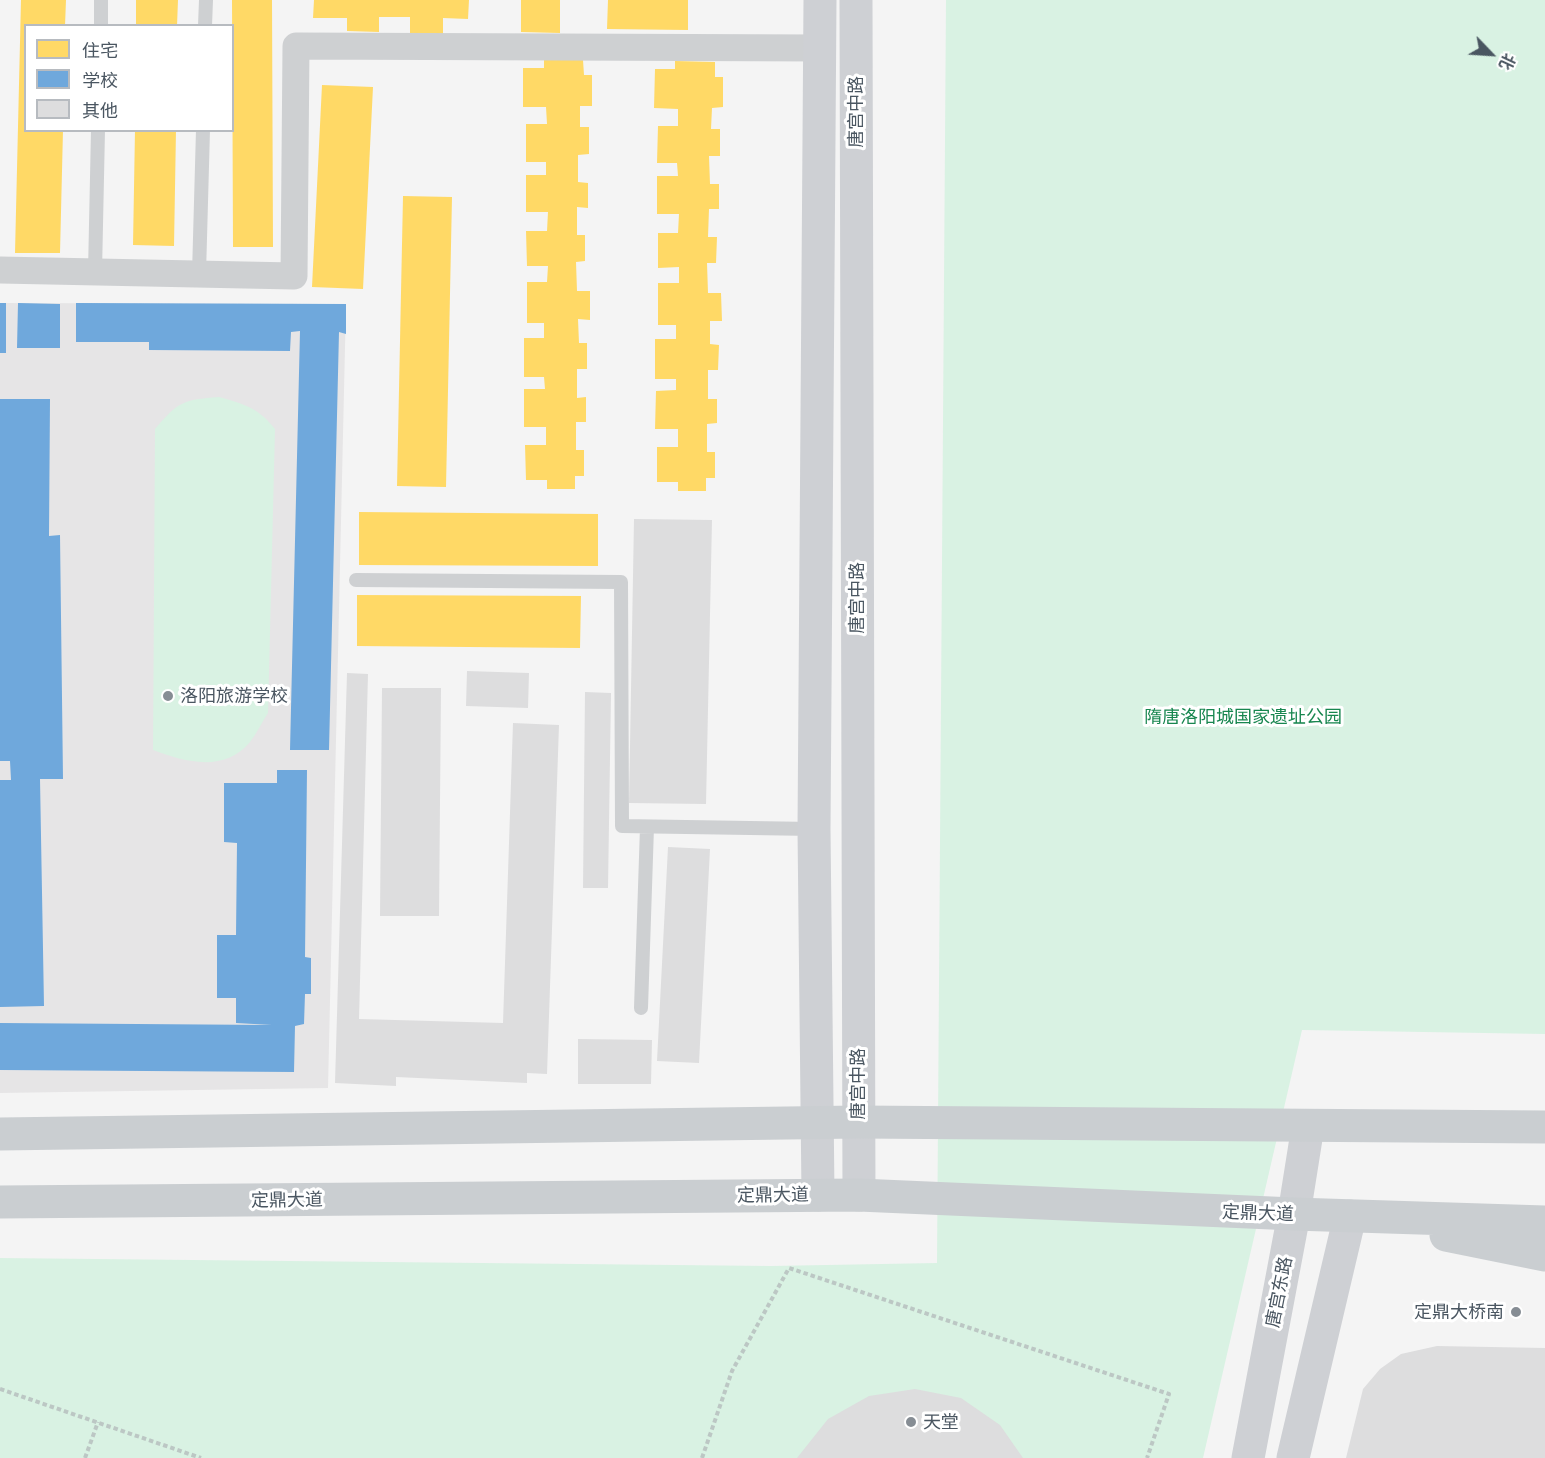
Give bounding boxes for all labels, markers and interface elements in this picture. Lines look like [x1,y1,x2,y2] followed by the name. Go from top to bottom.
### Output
[24,24,234,132] legend
[1461,24,1521,84] north arrow
[82,39,118,61] text: 住宅
[1496,51,1520,73] text: 北
[82,69,118,91] text: 学校
[845,76,867,148] street label: 唐宫中路
[82,99,118,121] text: 其他
[846,562,868,634] street label: 唐宫中路
[180,685,288,707] place label: 洛阳旅游学校
[161,689,175,703] marker: 洛阳旅游学校
[1144,706,1342,728] park label: 隋唐洛阳城国家遗址公园
[847,1048,869,1120] street label: 唐宫中路
[737,1184,809,1206] street label: 定鼎大道
[251,1189,323,1211] street label: 定鼎大道
[1222,1201,1294,1225] street label: 定鼎大道
[1262,1255,1296,1329] street label: 唐宫东路
[1414,1301,1504,1323] place label: 定鼎大桥南
[1509,1305,1523,1319] marker: 定鼎大桥南
[923,1411,959,1433] place label: 天堂
[904,1415,918,1429] marker: 天堂

